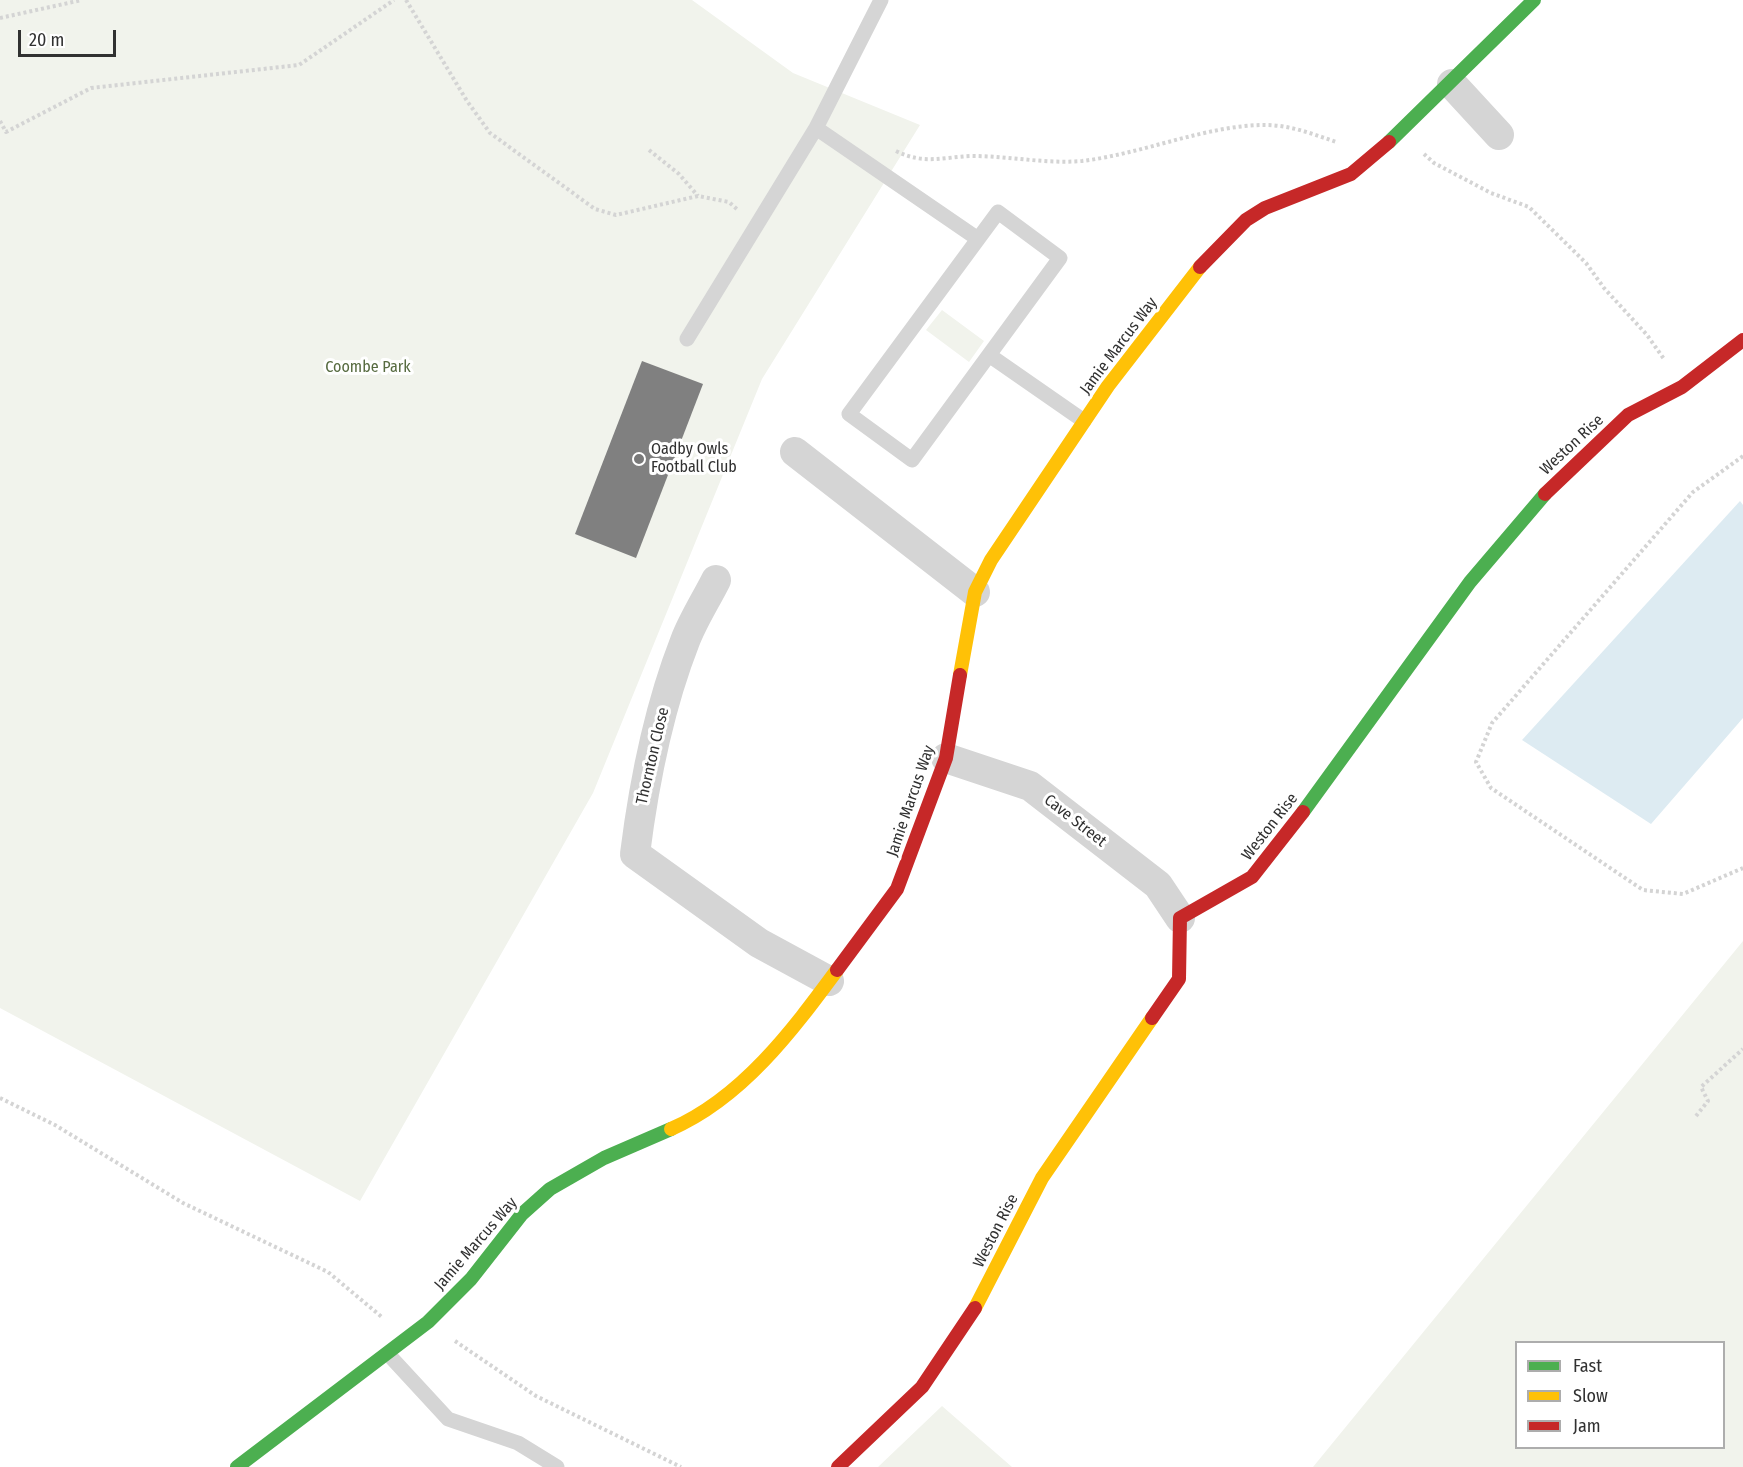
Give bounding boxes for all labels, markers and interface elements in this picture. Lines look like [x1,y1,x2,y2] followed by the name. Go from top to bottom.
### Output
[21,18,118,56] scale bar
[29,29,64,51] text: 20 m
[1076,294,1162,398] street label: Jamie Marcus Way
[325,358,411,378] park label: Coombe Park
[1536,411,1608,479] street label: Weston Rise
[651,440,737,478] place label: Oadby Owls Football Club
[632,452,646,466] marker: Oadby Owls Football Club
[632,706,674,806] street label: Thornton Close
[883,743,939,859] street label: Jamie Marcus Way
[1238,790,1302,864] street label: Weston Rise
[1040,791,1110,851] street label: Cave Street
[969,1191,1023,1271] street label: Weston Rise
[431,1194,521,1294] street label: Jamie Marcus Way
[1515,1341,1725,1449] legend
[1573,1355,1602,1377] text: Fast
[1573,1385,1608,1407] text: Slow
[1573,1415,1601,1437] text: Jam

